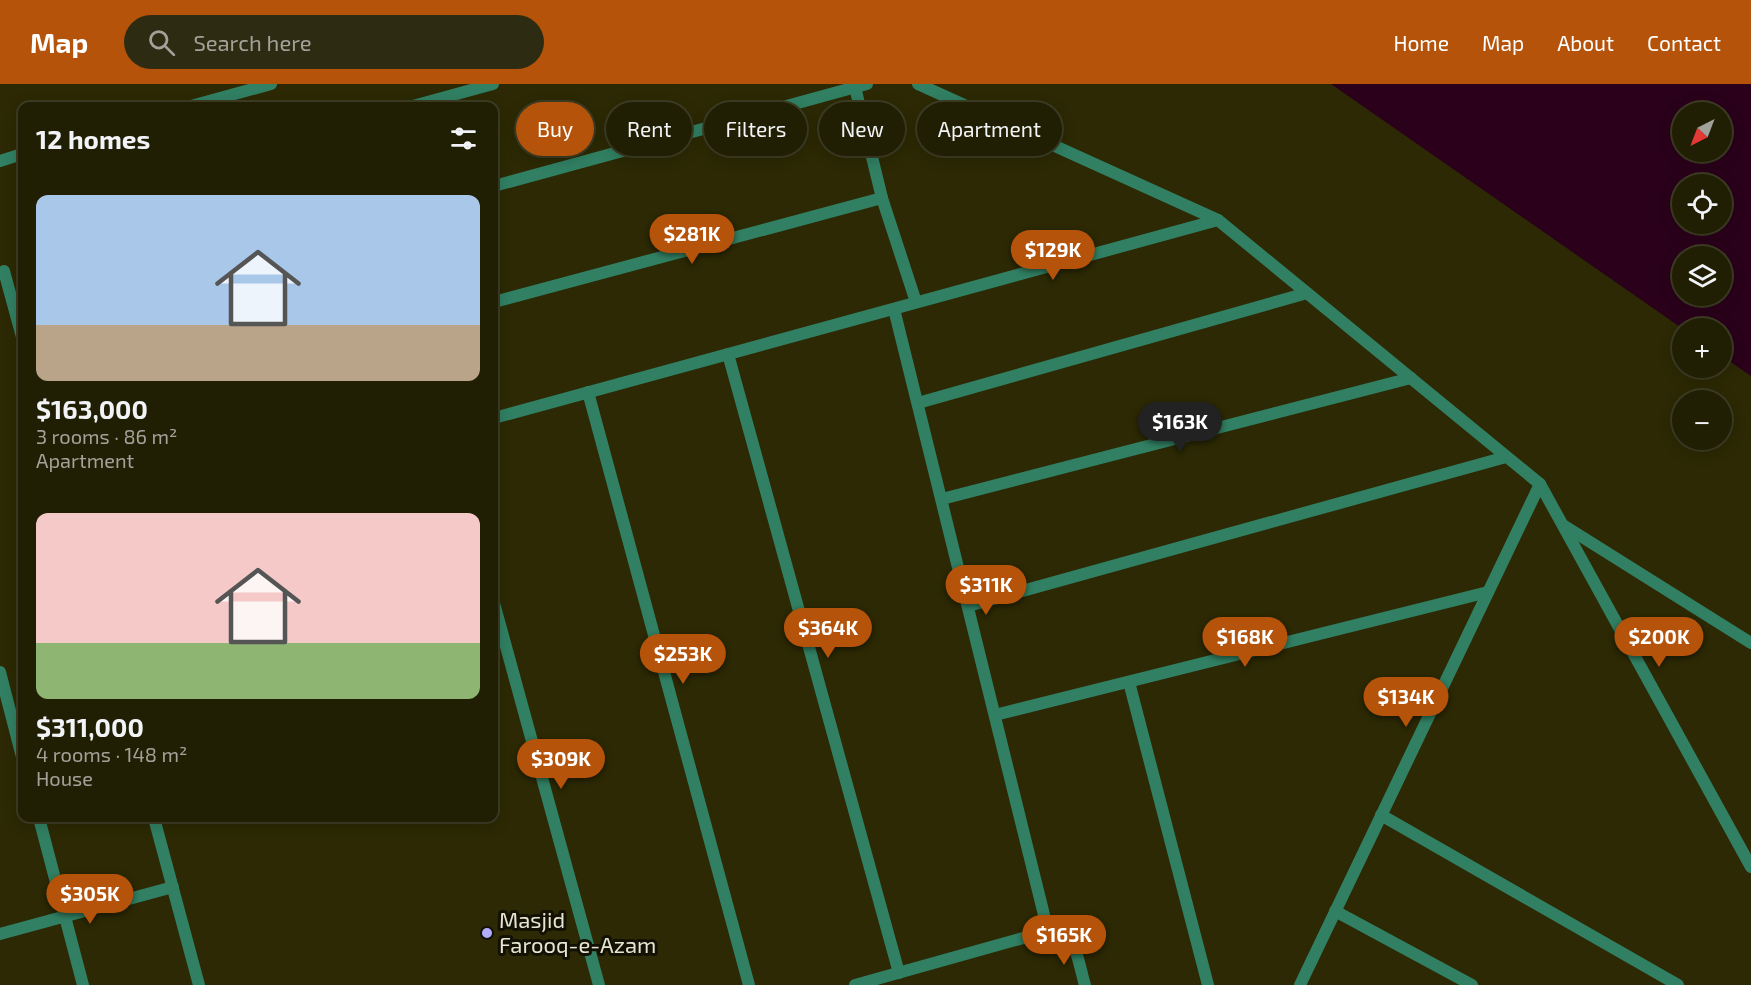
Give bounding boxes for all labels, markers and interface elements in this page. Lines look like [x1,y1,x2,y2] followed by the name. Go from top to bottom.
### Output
[124,15,544,69] search box
[30,25,88,59] text: Map
[145,26,178,59] icon: search
[193,29,312,55] text: Search here
[1393,30,1449,55] text: Home
[1482,30,1524,55] text: Map
[1557,30,1614,55] text: About
[1647,30,1721,55] text: Contact
[516,102,594,156] chip: Buy
[606,102,692,156] chip: Rent
[704,102,807,156] chip: Filters
[819,102,905,156] chip: New
[917,102,1062,156] chip: Apartment
[1672,102,1732,162] north arrow
[1672,102,1732,450] map controls
[447,122,480,155] icon: filters
[36,123,150,154] text: 12 homes
[1672,174,1732,234] button: locate
[650,214,734,265] pin: $281K
[664,221,721,245] text: $281K
[1011,230,1095,281] pin: $129K
[204,234,312,342] icon: home
[1025,237,1081,261] text: $129K
[1672,246,1732,306] button: layers
[1672,318,1732,378] button: +
[1672,390,1732,450] button: −
[36,393,148,424] text: $163,000
[1138,402,1222,453] pin: $163K
[1152,409,1208,433] text: $163K
[36,424,177,448] text: 3 rooms · 86 m²
[36,448,134,472] text: Apartment
[204,552,312,660] icon: home
[944,565,1028,616] pin: $311K
[960,572,1012,596] text: $311K
[786,608,870,659] pin: $364K
[798,615,858,639] text: $364K
[1203,617,1287,668] pin: $168K
[1617,617,1701,668] pin: $200K
[1216,624,1274,648] text: $168K
[1628,624,1690,648] text: $200K
[641,634,725,685] pin: $253K
[654,641,712,665] text: $253K
[1364,677,1448,728] pin: $134K
[1378,684,1435,708] text: $134K
[36,711,144,742] text: $311,000
[519,739,603,790] pin: $309K
[36,742,187,766] text: 4 rooms · 148 m²
[531,746,591,770] text: $309K
[36,766,93,790] text: House
[48,874,132,925] pin: $305K
[60,881,120,905] text: $305K
[499,906,656,957] place label: Masjid Farooq-e-Azam
[1022,915,1106,966] pin: $165K
[1036,922,1092,946] text: $165K
[480,926,494,940] marker: Masjid Farooq-e-Azam

